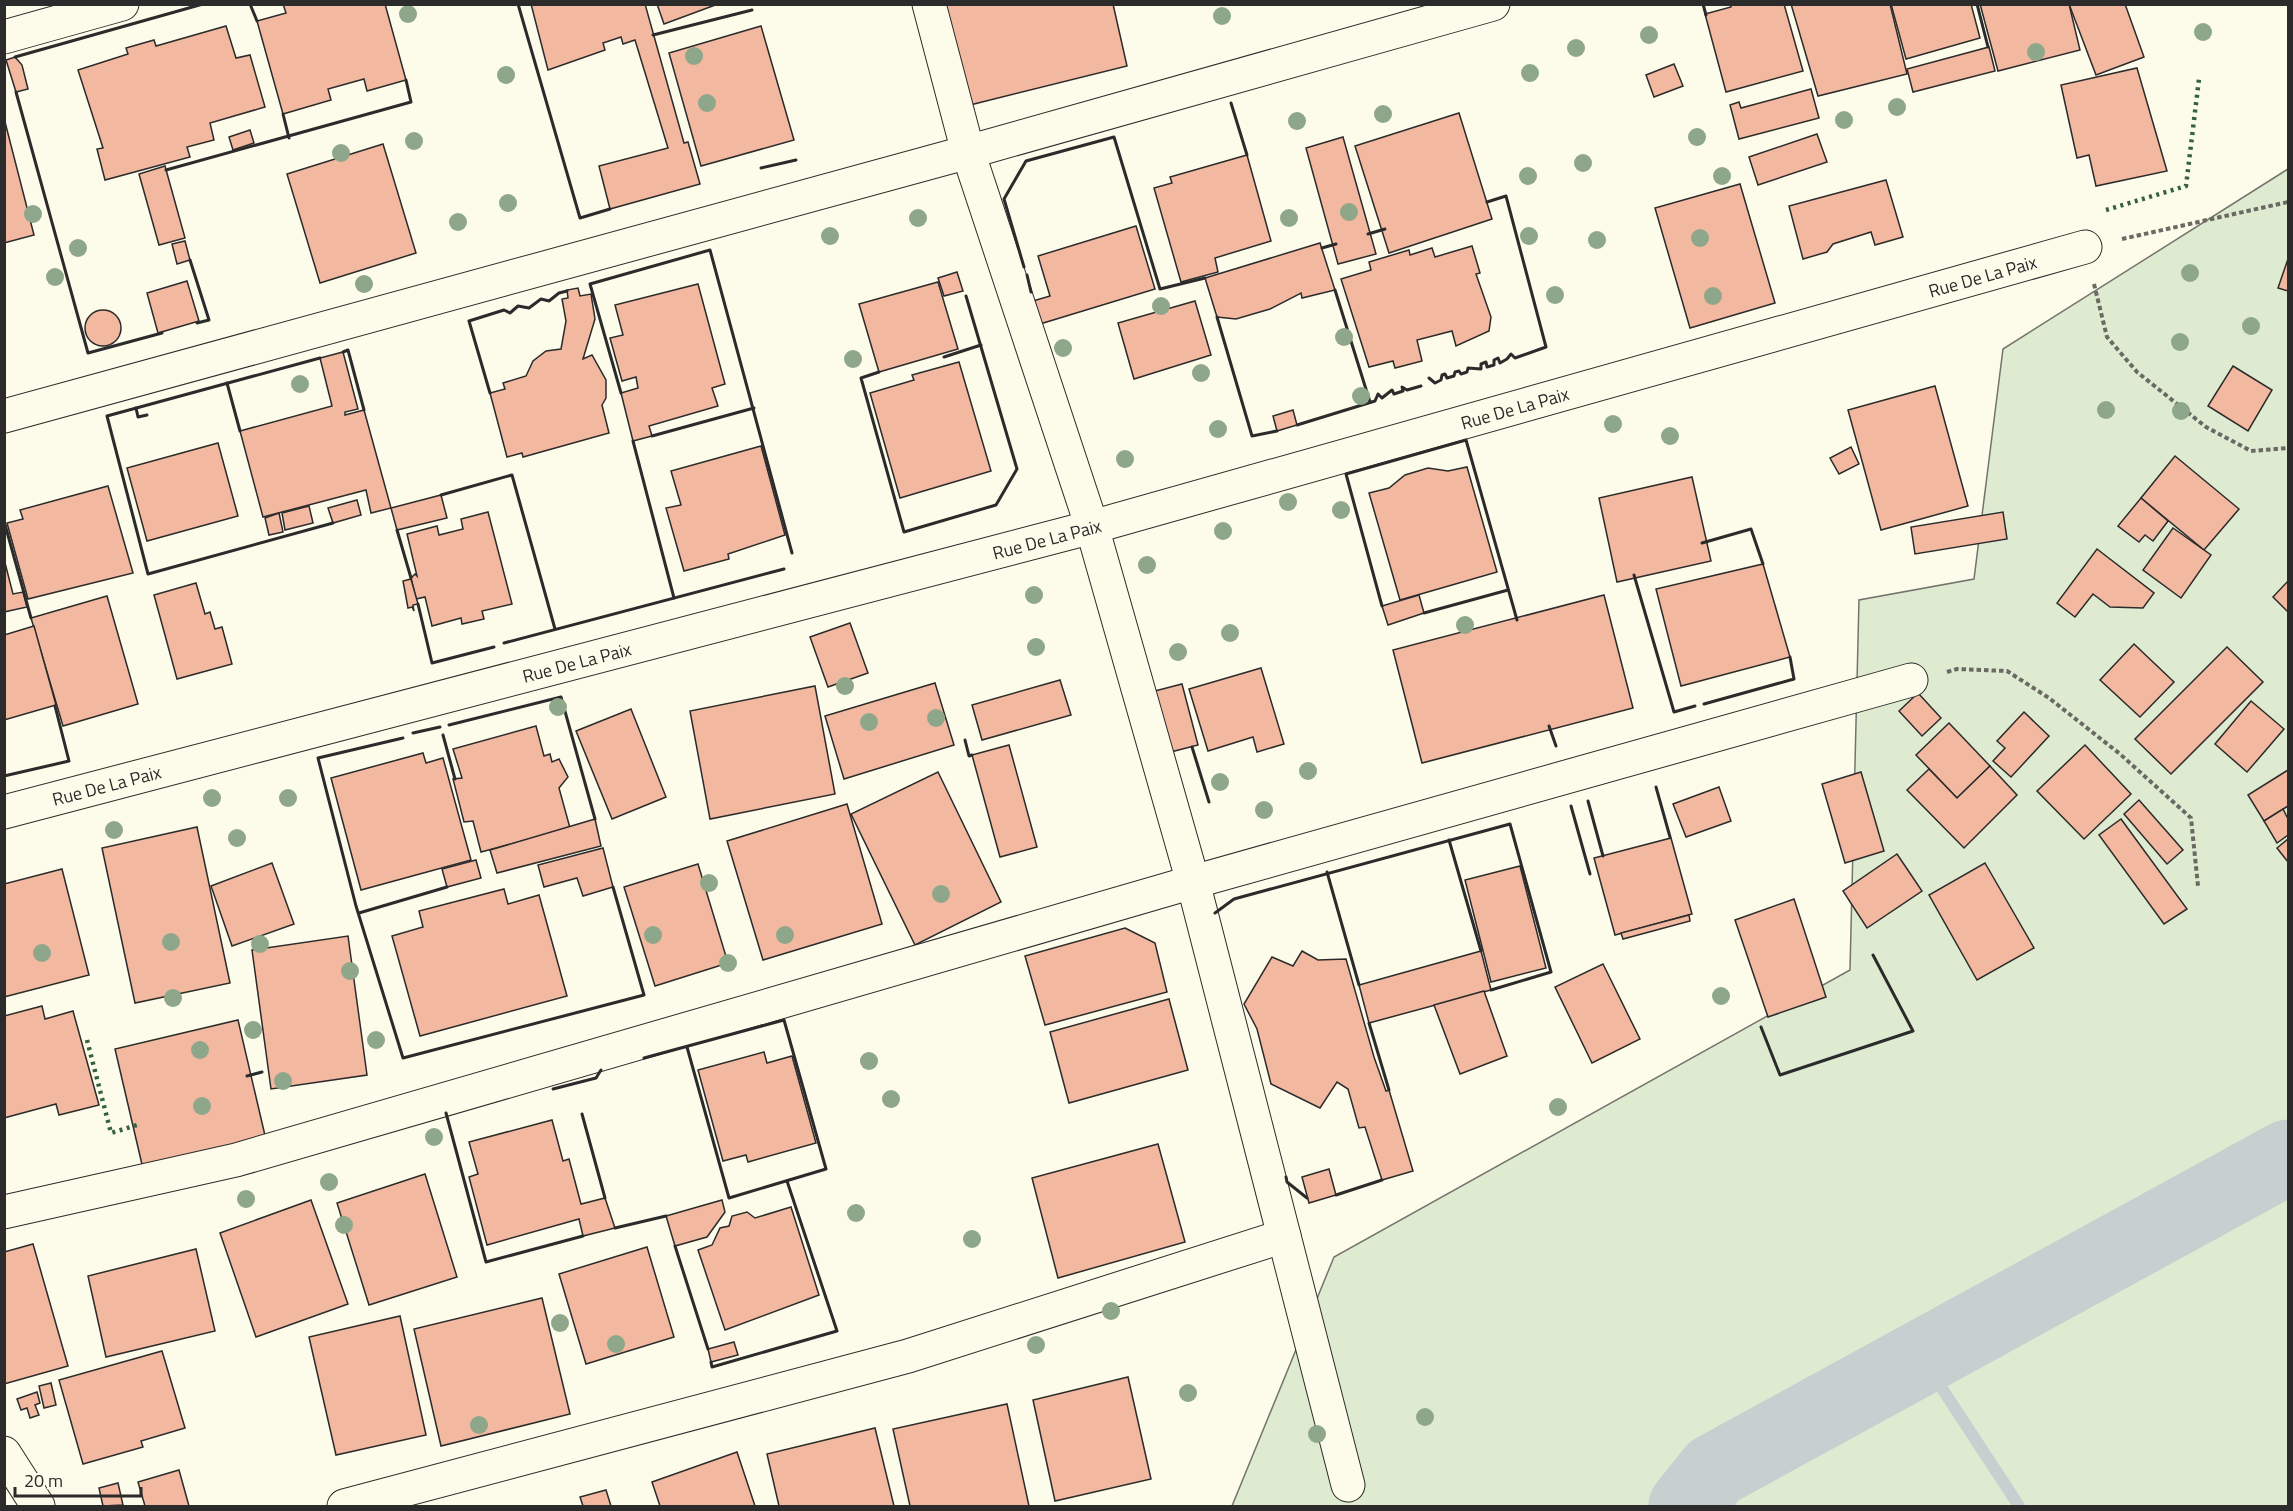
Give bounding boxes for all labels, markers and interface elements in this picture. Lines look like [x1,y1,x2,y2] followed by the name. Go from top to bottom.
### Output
[1925,248,2040,304] street label: Rue De La Paix
[1457,380,1572,436] street label: Rue De La Paix
[989,512,1104,566] street label: Rue De La Paix
[519,635,634,689] street label: Rue De La Paix
[49,758,164,812] street label: Rue De La Paix
[15,1460,141,1498] scale bar
[24,1467,63,1494] text: 20 m

